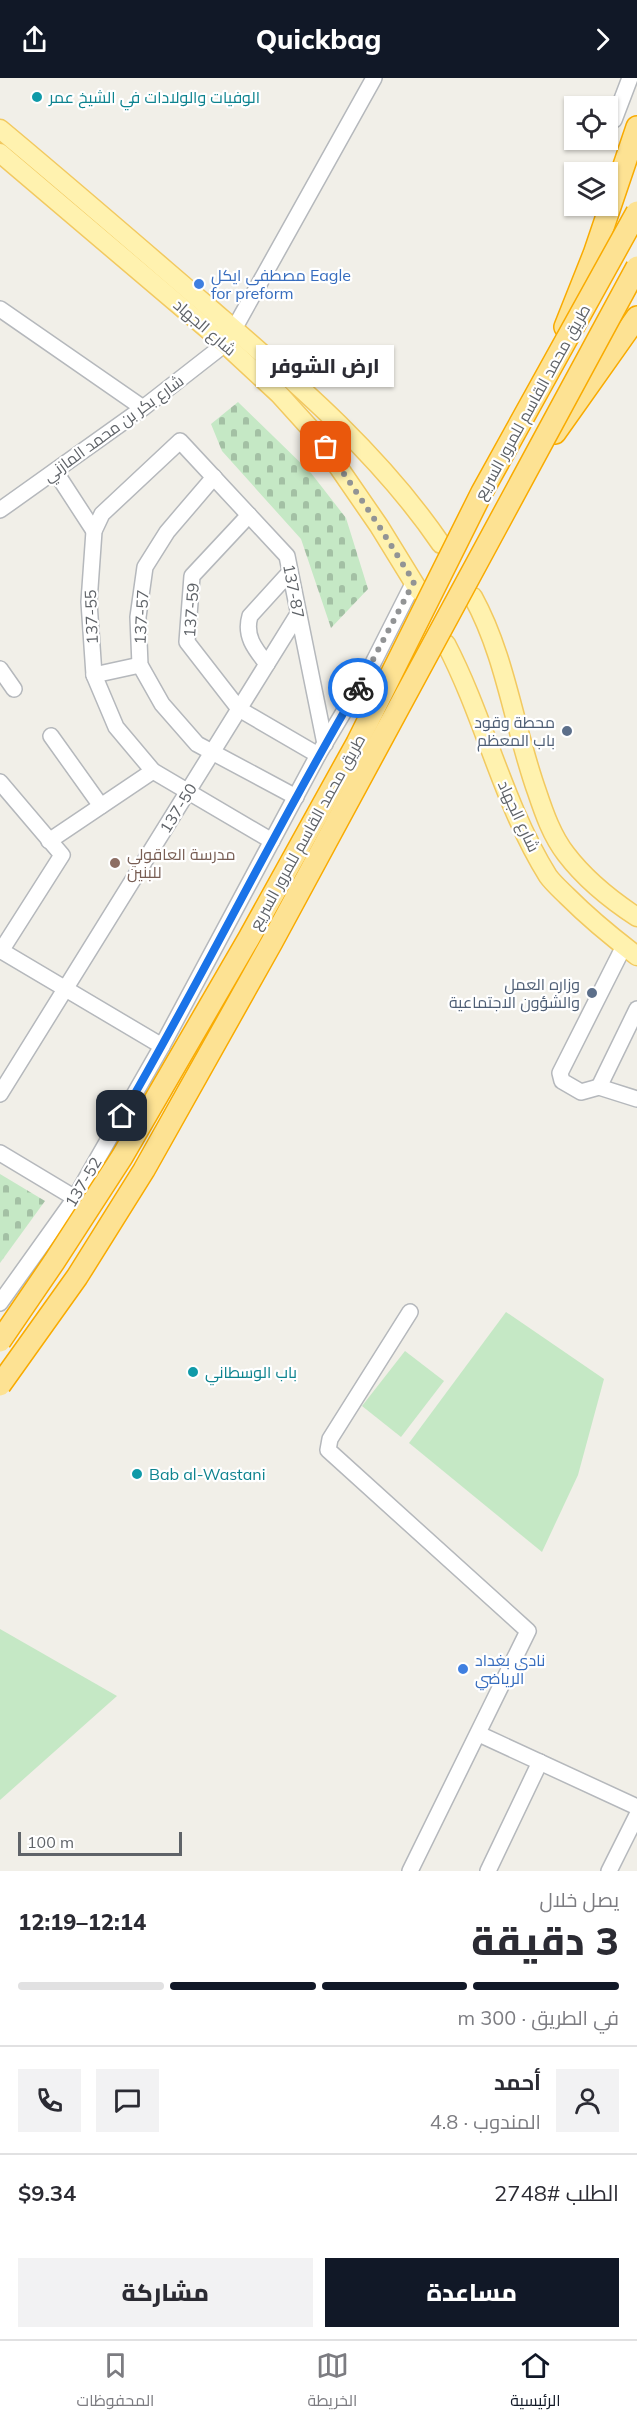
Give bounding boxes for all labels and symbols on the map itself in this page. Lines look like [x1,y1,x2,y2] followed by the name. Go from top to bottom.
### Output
[48,87,260,111] place label: الوفيات والولادات في الشيخ عمر
[30,90,44,104] marker: الوفيات والولادات في الشيخ عمر
[211,265,351,303] place label: مصطفى ايكل Eagle for preform
[192,277,206,291] marker: مصطفى ايكل Eagle for preform
[168,294,240,361] street label: شارع الجهاد
[470,301,596,504] street label: طريق محمد القاسم للمرور السريع
[257,345,395,387] callout: ارض الشوفر
[39,370,190,489] street label: شارع بكر بن محمد المازني
[300,421,351,472] pin
[279,562,309,620] street label: 137-87
[179,582,203,638] street label: 137-59
[80,589,102,645] street label: 137-55
[130,589,152,645] street label: 137-57
[328,658,388,718] courier
[474,712,555,752] place label: محطة وقود باب المعظم
[560,724,574,738] marker: محطة وقود باب المعظم
[245,731,371,934] street label: طريق محمد القاسم للمرور السريع
[492,777,544,856] street label: شارع الجهاد
[155,779,201,837] street label: 137-50
[127,844,236,883] place label: مدرسة العاقولي للبنين
[108,856,122,870] marker: مدرسة العاقولي للبنين
[449,974,580,1013] place label: وزاره العمل والشؤون الاجتماعية
[585,986,599,1000] marker: وزاره العمل والشؤون الاجتماعية
[96,1090,147,1141] pin
[60,1153,106,1211] street label: 137-52
[205,1362,297,1386] place label: باب الوسطاني
[186,1365,200,1379] marker: باب الوسطاني
[149,1464,265,1484] place label: Bab al-Wastani
[130,1467,144,1481] marker: Bab al-Wastani
[475,1650,545,1691] place label: نادي بغداد الرياضي
[456,1662,470,1676] marker: نادي بغداد الرياضي
[18,1829,182,1856] scale bar

